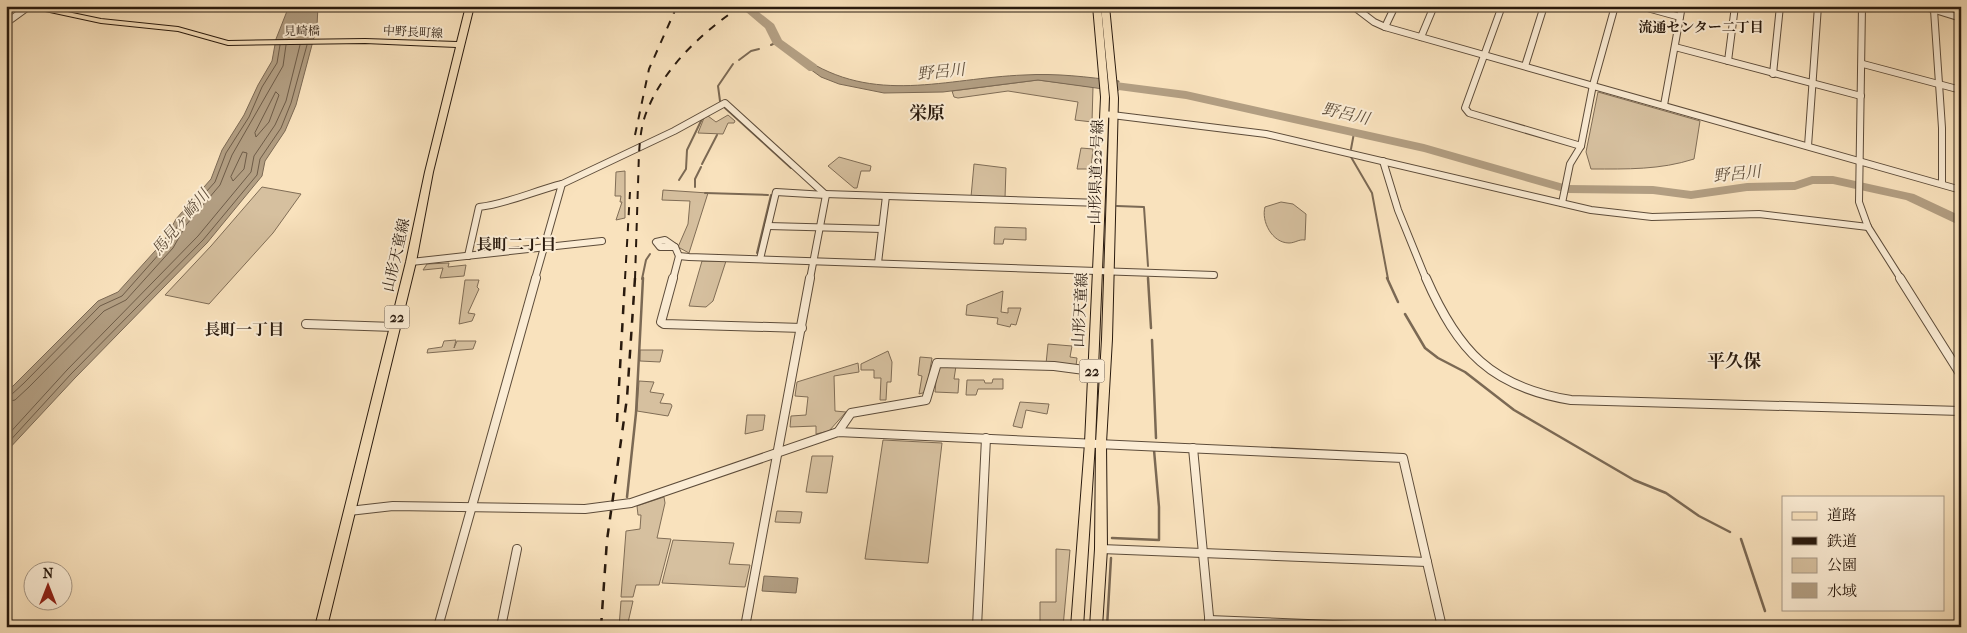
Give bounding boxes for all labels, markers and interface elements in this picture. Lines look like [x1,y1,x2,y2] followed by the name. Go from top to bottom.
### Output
[1638,19,1764,36] district label: 流通センター二丁目
[383,23,443,41] street label: 中野長町線
[284,24,320,38] street label: 見崎橋
[916,59,968,83] water label: 野呂川
[1320,99,1373,129] water label: 野呂川
[909,103,945,124] district label: 栄原
[1085,119,1107,225] street label: 山形県道22号線
[1712,161,1764,185] water label: 野呂川
[147,184,215,259] water label: 馬見ヶ崎川
[379,216,413,294] street label: 山形天童線
[476,235,556,254] district label: 長町二丁目
[1069,272,1091,348] street label: 山形天童線
[384,306,410,328] road number: 22
[204,320,284,339] district label: 長町一丁目
[1707,351,1761,372] district label: 平久保
[1080,360,1104,382] road number: 22
[1782,496,1944,610] legend
[1827,506,1857,524] text: 道路
[1827,532,1857,550] text: 鉄道
[1827,556,1857,574] text: 公園
[22,560,72,610] north arrow
[43,565,54,582] text: N
[1827,582,1857,600] text: 水域

